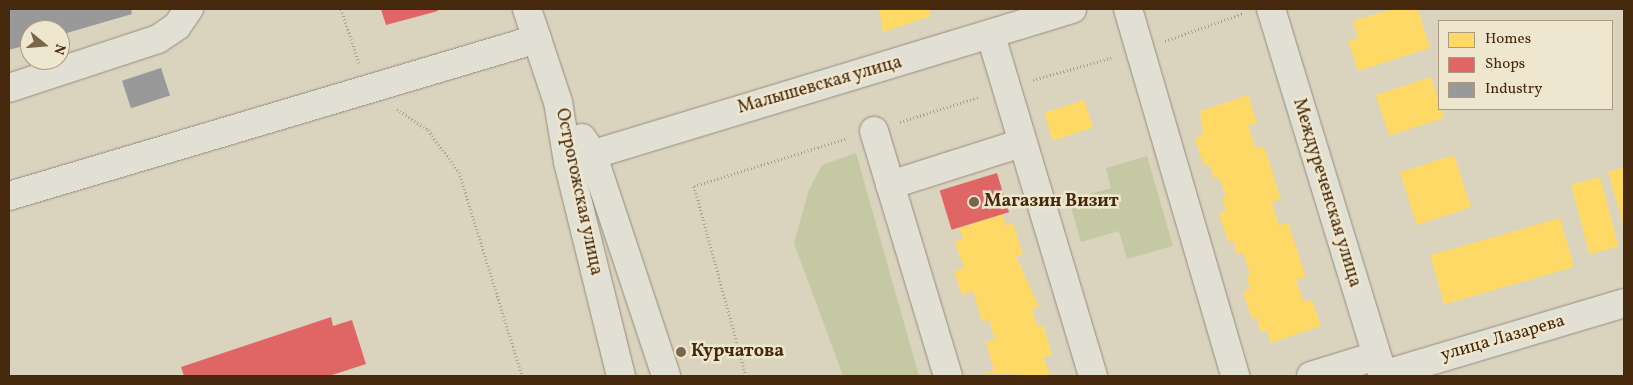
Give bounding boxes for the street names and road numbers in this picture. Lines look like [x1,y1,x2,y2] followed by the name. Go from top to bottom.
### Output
[735,52,905,120] street label: Малышевская улица
[1287,96,1365,290] street label: Междуреченская улица
[550,106,606,278] street label: Острогожская улица
[1439,311,1567,367] street label: улица Лазарева

